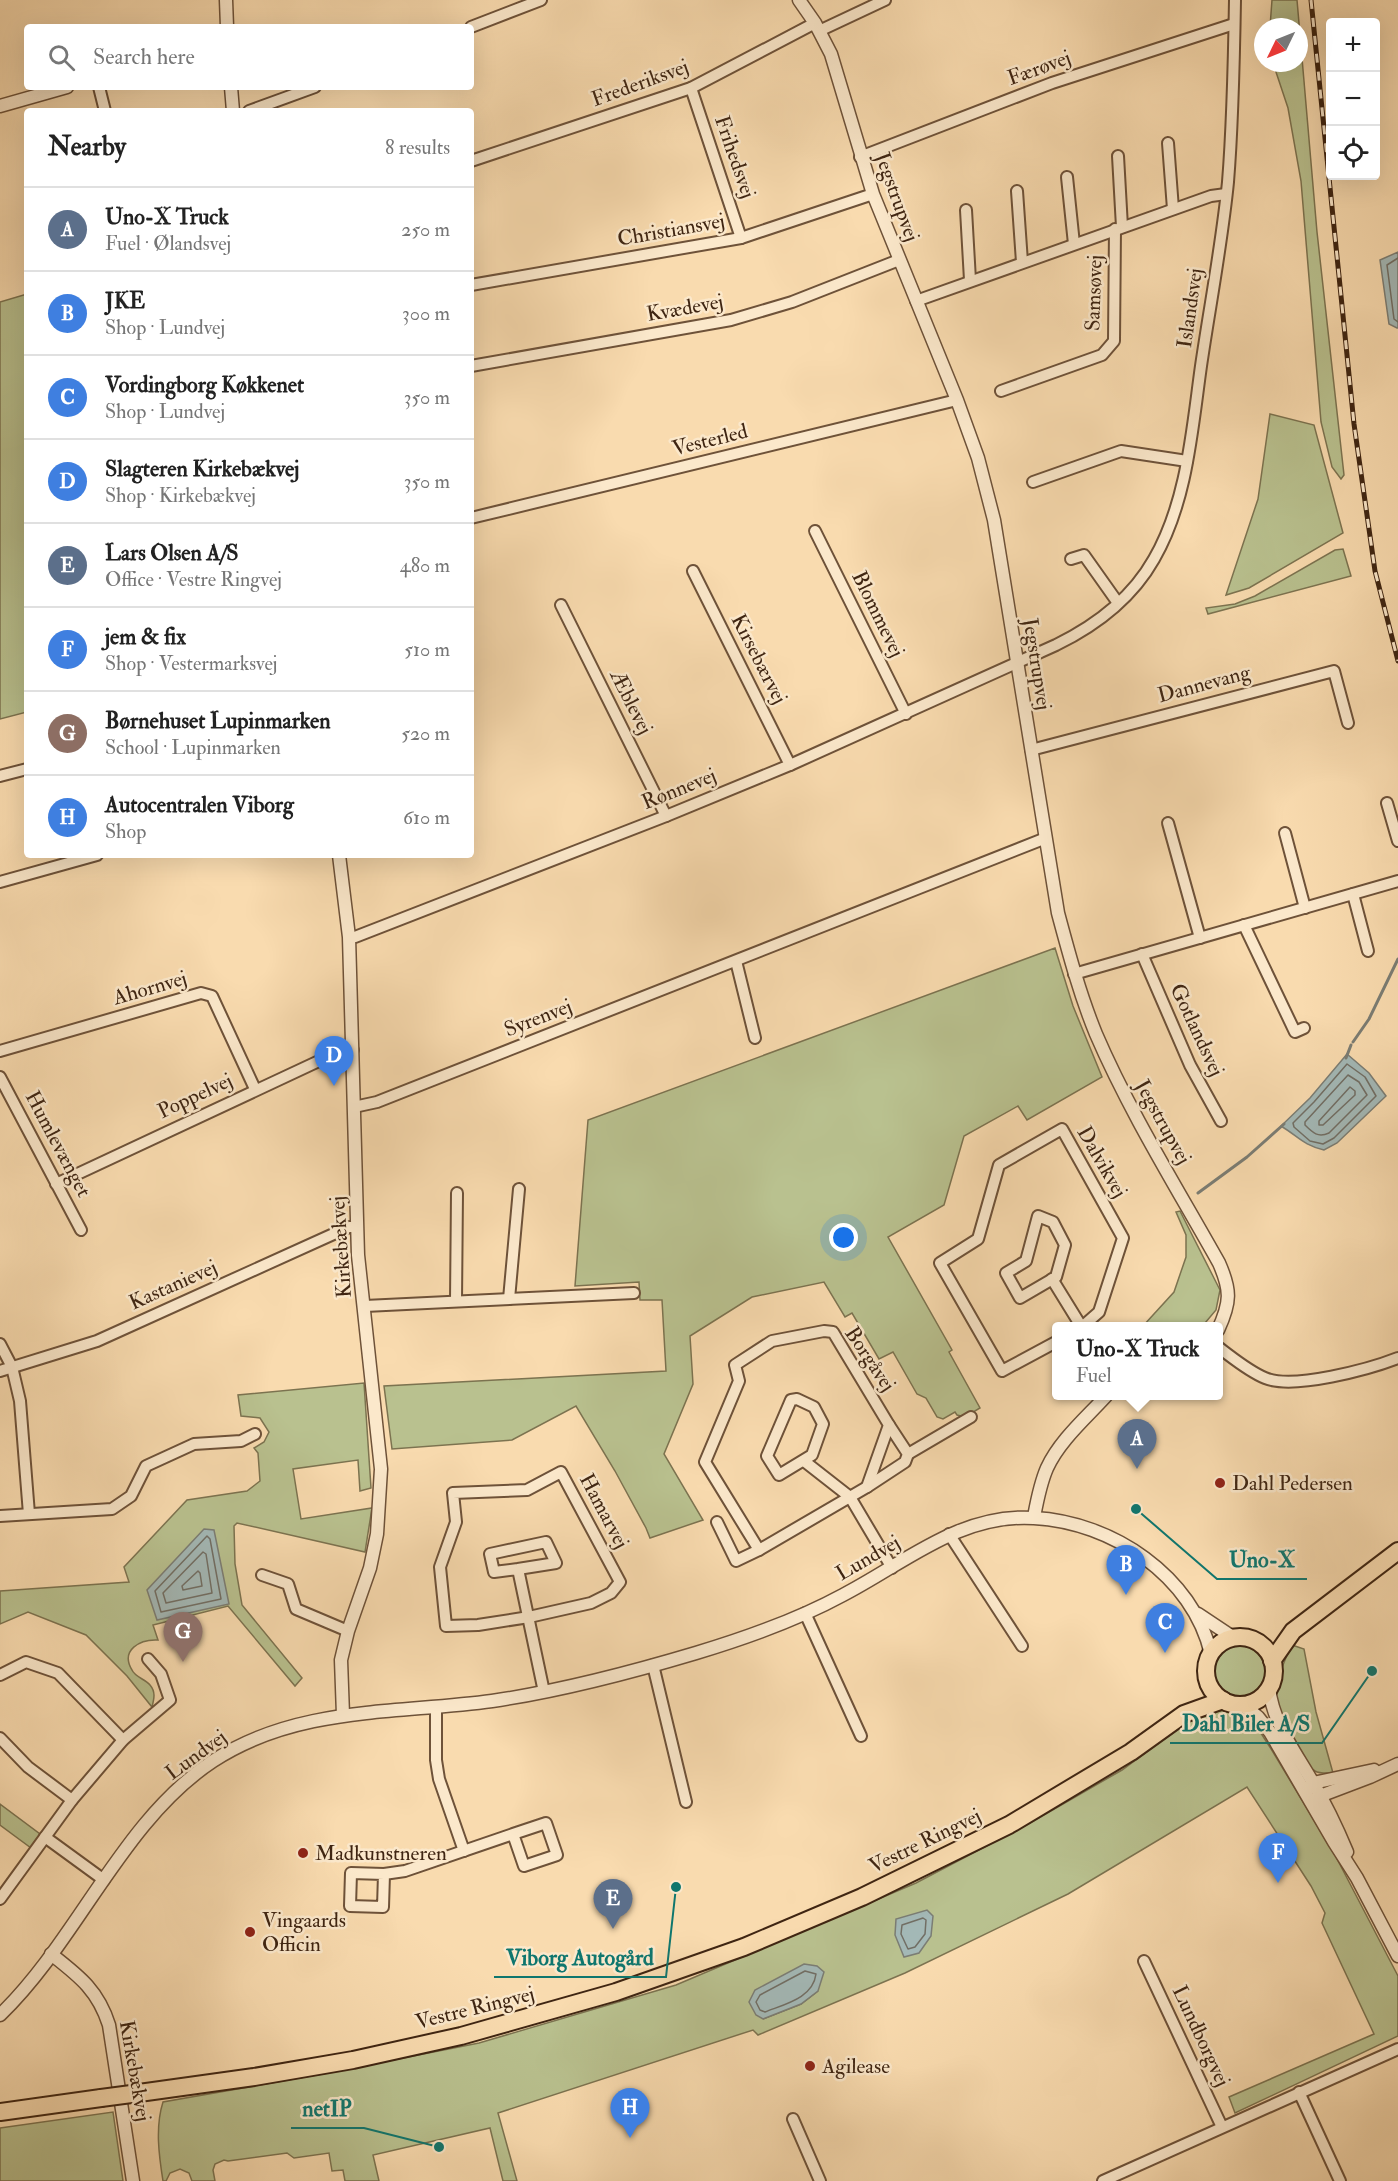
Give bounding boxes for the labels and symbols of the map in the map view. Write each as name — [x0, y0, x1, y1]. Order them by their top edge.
north arrow — [1254, 18, 1308, 72]
street label: Færøvej — [1004, 44, 1074, 92]
street label: Frederiksvej — [588, 53, 692, 113]
street label: Frihedsvej — [708, 112, 762, 202]
street label: Jegstrupvej — [868, 148, 926, 245]
street label: Christiansvej — [615, 207, 727, 253]
street label: Samsøvej — [1079, 254, 1109, 332]
street label: Islandsvej — [1171, 266, 1209, 350]
street label: Kvædevej — [645, 288, 725, 328]
street label: Vesterled — [669, 417, 751, 462]
street label: Blommevej — [846, 566, 910, 662]
street label: Kirsebærvej — [725, 609, 793, 709]
street label: Jegstrupvej — [1016, 615, 1058, 712]
street label: Dannevang — [1155, 659, 1254, 709]
street label: Æblevej — [603, 664, 659, 739]
street label: Rønnevej — [638, 762, 720, 816]
street label: Ahornvej — [109, 965, 190, 1012]
street label: Gotlandsvej — [1164, 979, 1230, 1081]
street label: Syrenvej — [500, 993, 576, 1043]
pin: D — [314, 1036, 354, 1086]
street label: Poppelvej — [153, 1067, 237, 1125]
street label: Jegstrupvej — [1128, 1074, 1197, 1169]
street label: Humlevænget — [19, 1086, 97, 1202]
street label: Dalvikvej — [1071, 1121, 1133, 1203]
street label: Kirkebækvej — [324, 1195, 358, 1299]
your location — [829, 1223, 858, 1252]
street label: Kastanievej — [125, 1254, 221, 1316]
street label: Borgåvej — [838, 1321, 902, 1397]
pin: A — [1118, 1420, 1156, 1469]
street label: Hamarvej — [573, 1469, 635, 1553]
place label: Dahl Pedersen — [1232, 1470, 1353, 1497]
marker: Dahl Pedersen — [1213, 1476, 1227, 1490]
street label: Lundvej — [831, 1529, 905, 1587]
callout: Uno-X — [1217, 1539, 1307, 1579]
pin: B — [1106, 1546, 1146, 1595]
text: Uno-X — [1229, 1546, 1295, 1574]
pin: C — [1146, 1604, 1184, 1653]
pin: G — [164, 1612, 202, 1662]
callout: Dahl Biler A/S — [1170, 1703, 1322, 1743]
text: Dahl Biler A/S — [1182, 1710, 1310, 1738]
street label: Lundvej — [160, 1724, 232, 1786]
street label: Vestre Ringvej — [864, 1802, 986, 1880]
pin: F — [1258, 1834, 1298, 1883]
place label: Madkunstneren — [315, 1840, 447, 1867]
marker: Madkunstneren — [296, 1846, 310, 1860]
pin: E — [594, 1880, 632, 1929]
place label: Vingaards Officin — [262, 1907, 346, 1958]
marker: Vingaards Officin — [243, 1925, 257, 1939]
callout: Viborg Autogård — [494, 1937, 666, 1977]
text: Viborg Autogård — [505, 1944, 654, 1973]
street label: Vestre Ringvej — [413, 1980, 537, 2036]
street label: Lundborgvej — [1166, 1981, 1236, 2091]
street label: Kirkebækvej — [113, 2018, 157, 2124]
place label: Agilease — [821, 2053, 890, 2080]
marker: Agilease — [803, 2059, 817, 2073]
callout: netIP — [291, 2088, 364, 2128]
pin: H — [610, 2088, 650, 2138]
text: netIP — [302, 2095, 352, 2123]

